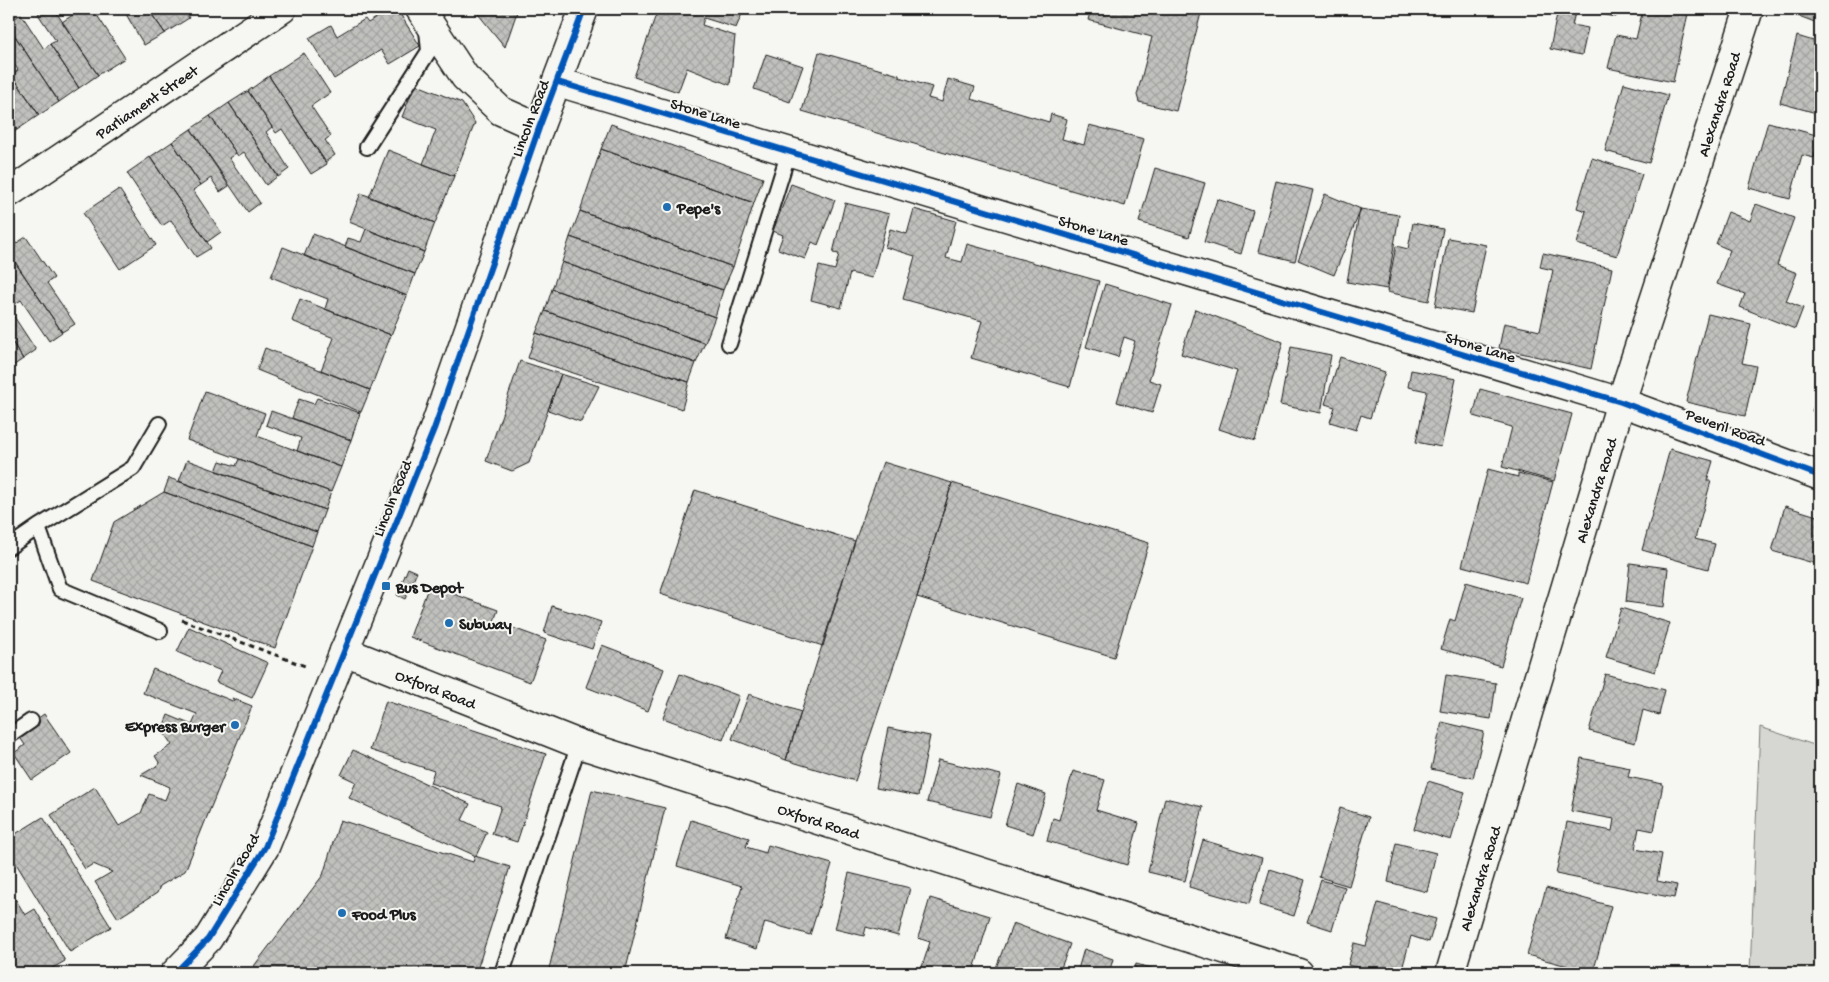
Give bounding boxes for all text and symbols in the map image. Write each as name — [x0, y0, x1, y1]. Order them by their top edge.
street label: Alexandra Road — [1695, 49, 1748, 160]
street label: Parliament Street — [92, 62, 204, 146]
street label: Lincoln Road — [509, 77, 556, 160]
street label: Stone Lane — [668, 96, 743, 135]
marker: Pepe's — [661, 201, 673, 213]
place label: Pepe's — [676, 201, 721, 220]
street label: Stone Lane — [1056, 213, 1131, 252]
street label: Stone Lane — [1443, 330, 1518, 369]
street label: Peveril Road — [1681, 406, 1769, 453]
street label: Alexandra Road — [1573, 435, 1624, 546]
street label: Lincoln Road — [370, 457, 419, 540]
marker: Bus Depot — [380, 580, 392, 592]
place label: Bus Depot — [395, 580, 464, 599]
marker: Subway — [443, 617, 455, 629]
place label: Subway — [459, 617, 512, 636]
street label: Oxford Road — [392, 667, 479, 716]
place label: Express Burger — [125, 719, 227, 738]
marker: Express Burger — [229, 719, 241, 731]
street label: Oxford Road — [775, 801, 863, 846]
street label: Alexandra Road — [1457, 823, 1508, 934]
street label: Lincoln Road — [209, 830, 266, 910]
marker: Food Plus — [336, 907, 348, 919]
place label: Food Plus — [351, 907, 417, 926]

